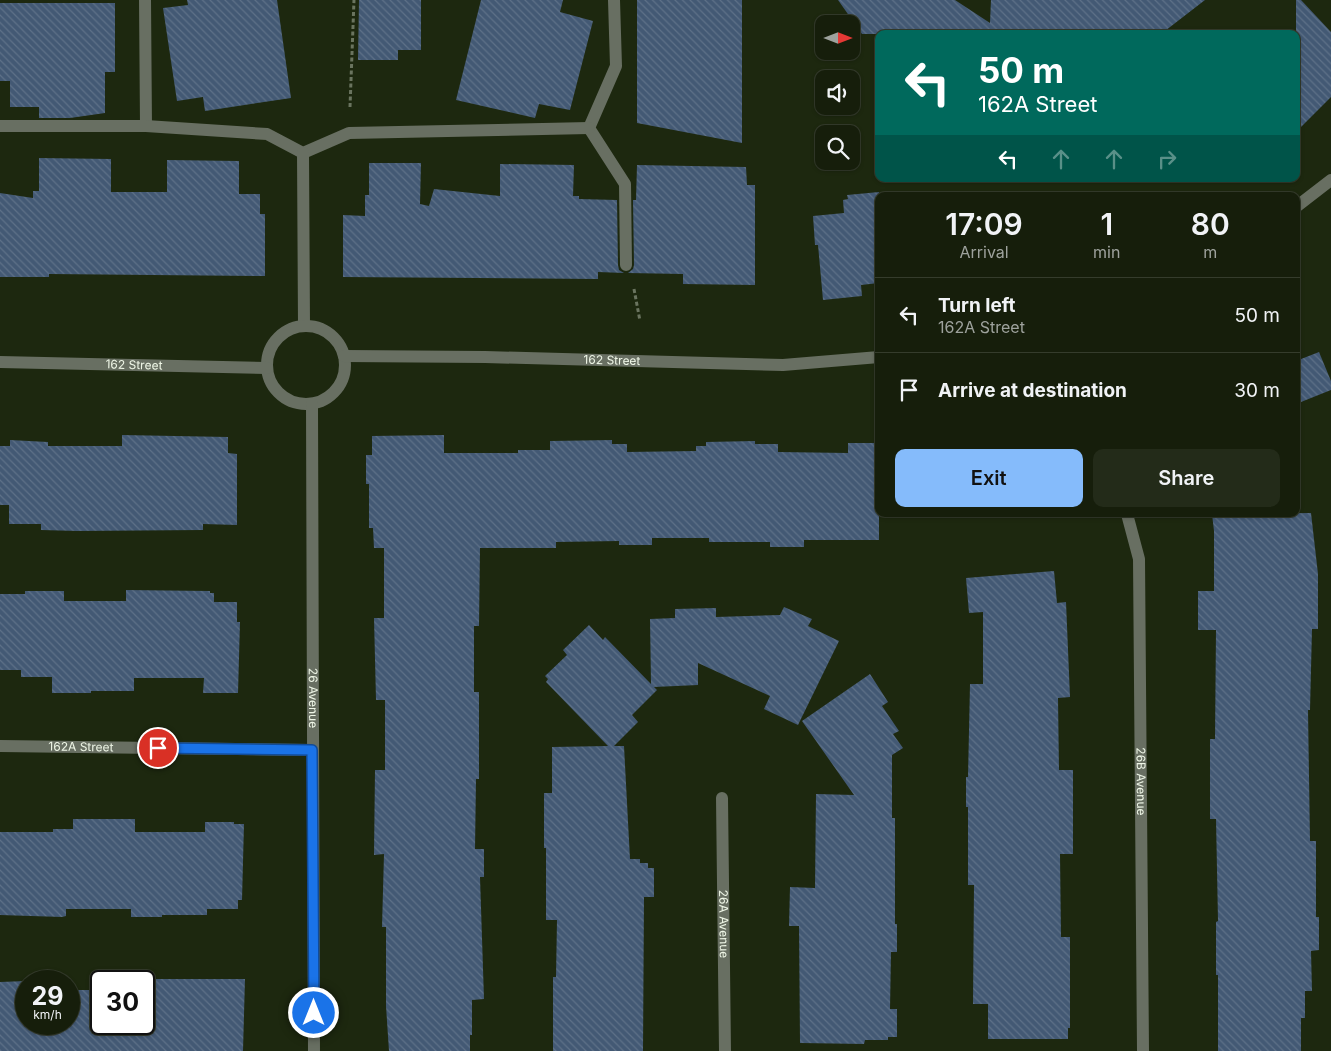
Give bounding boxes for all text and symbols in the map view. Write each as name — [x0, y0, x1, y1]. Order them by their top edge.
north arrow — [815, 15, 860, 60]
map controls — [815, 15, 860, 170]
text: 50 m — [978, 49, 1064, 91]
icon: left — [895, 50, 960, 115]
button: sound — [815, 70, 860, 115]
text: 162A Street — [978, 91, 1097, 117]
button: search — [815, 125, 860, 170]
icon: left — [994, 145, 1022, 173]
icon: ahead — [1047, 145, 1075, 173]
icon: ahead — [1100, 145, 1128, 173]
icon: right — [1153, 145, 1181, 173]
text: 17:09 — [945, 206, 1023, 242]
text: 1 — [1100, 206, 1113, 242]
text: 80 — [1191, 206, 1230, 242]
text: Arrival — [959, 242, 1009, 262]
text: min — [1093, 242, 1120, 262]
text: m — [1203, 242, 1217, 262]
text: Turn left — [938, 294, 1016, 317]
icon: left — [895, 301, 923, 329]
text: 50 m — [1234, 304, 1280, 327]
text: 162A Street — [938, 317, 1025, 337]
street label: 162 Street — [583, 352, 641, 368]
street label: 162 Street — [105, 356, 163, 373]
icon: arrive — [895, 376, 923, 404]
text: Arrive at destination — [938, 379, 1127, 402]
text: 30 m — [1234, 379, 1280, 402]
button: Exit — [895, 449, 1083, 507]
button: Share — [1093, 449, 1280, 507]
street label: 26 Avenue — [306, 668, 321, 728]
pin — [137, 727, 179, 769]
icon: arrive — [144, 734, 172, 762]
street label: 162A Street — [48, 739, 114, 754]
street label: 26B Avenue — [1134, 747, 1149, 816]
street label: 26A Avenue — [716, 890, 732, 958]
speed limit sign: 30 — [90, 970, 155, 1035]
text: 29 — [32, 981, 63, 1011]
position arrow — [287, 986, 339, 1038]
text: km/h — [33, 1007, 62, 1022]

